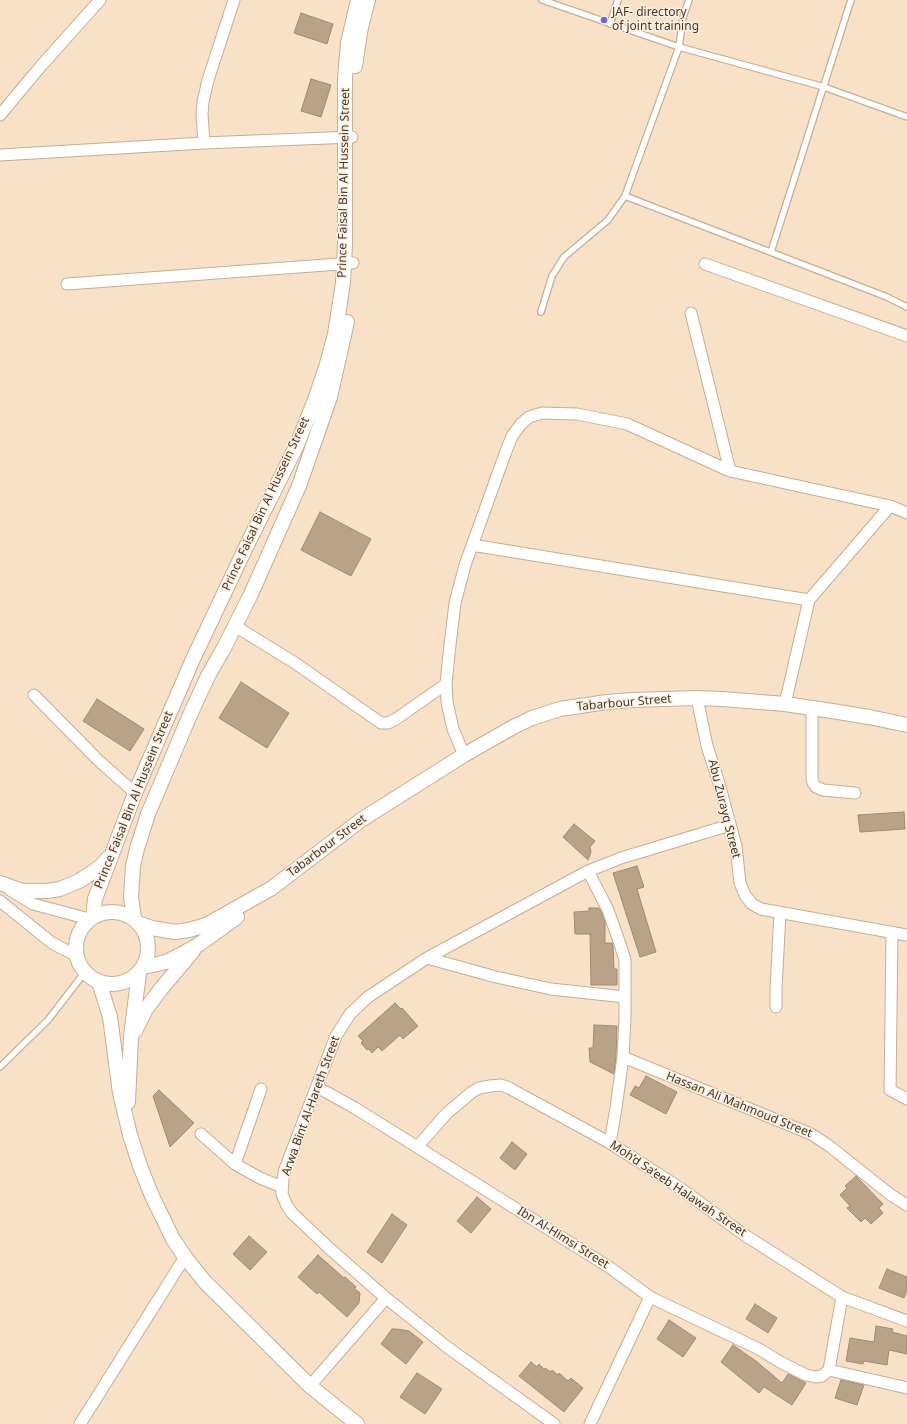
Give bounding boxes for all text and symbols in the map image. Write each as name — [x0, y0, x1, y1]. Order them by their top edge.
place label: JAF- directory of joint training — [612, 6, 699, 34]
marker: JAF- directory of joint training — [599, 15, 609, 25]
street label: Prince Faisal Bin Al Hussein Street — [335, 88, 353, 278]
street label: Prince Faisal Bin Al Hussein Street — [219, 415, 313, 593]
street label: Tabarbour Street — [576, 692, 672, 714]
street label: Prince Faisal Bin Al Hussein Street — [92, 709, 176, 891]
street label: Abu Zurayq Street — [705, 758, 743, 860]
street label: Tabarbour Street — [285, 812, 369, 880]
street label: Arwa Bint Al-Hareth Street — [279, 1034, 343, 1178]
street label: Hassan Ali Mahmoud Street — [664, 1069, 814, 1141]
street label: Moh’d Sa’eeb Halawah Street — [607, 1138, 749, 1240]
street label: Ibn Al-Himsi Street — [515, 1204, 611, 1272]

